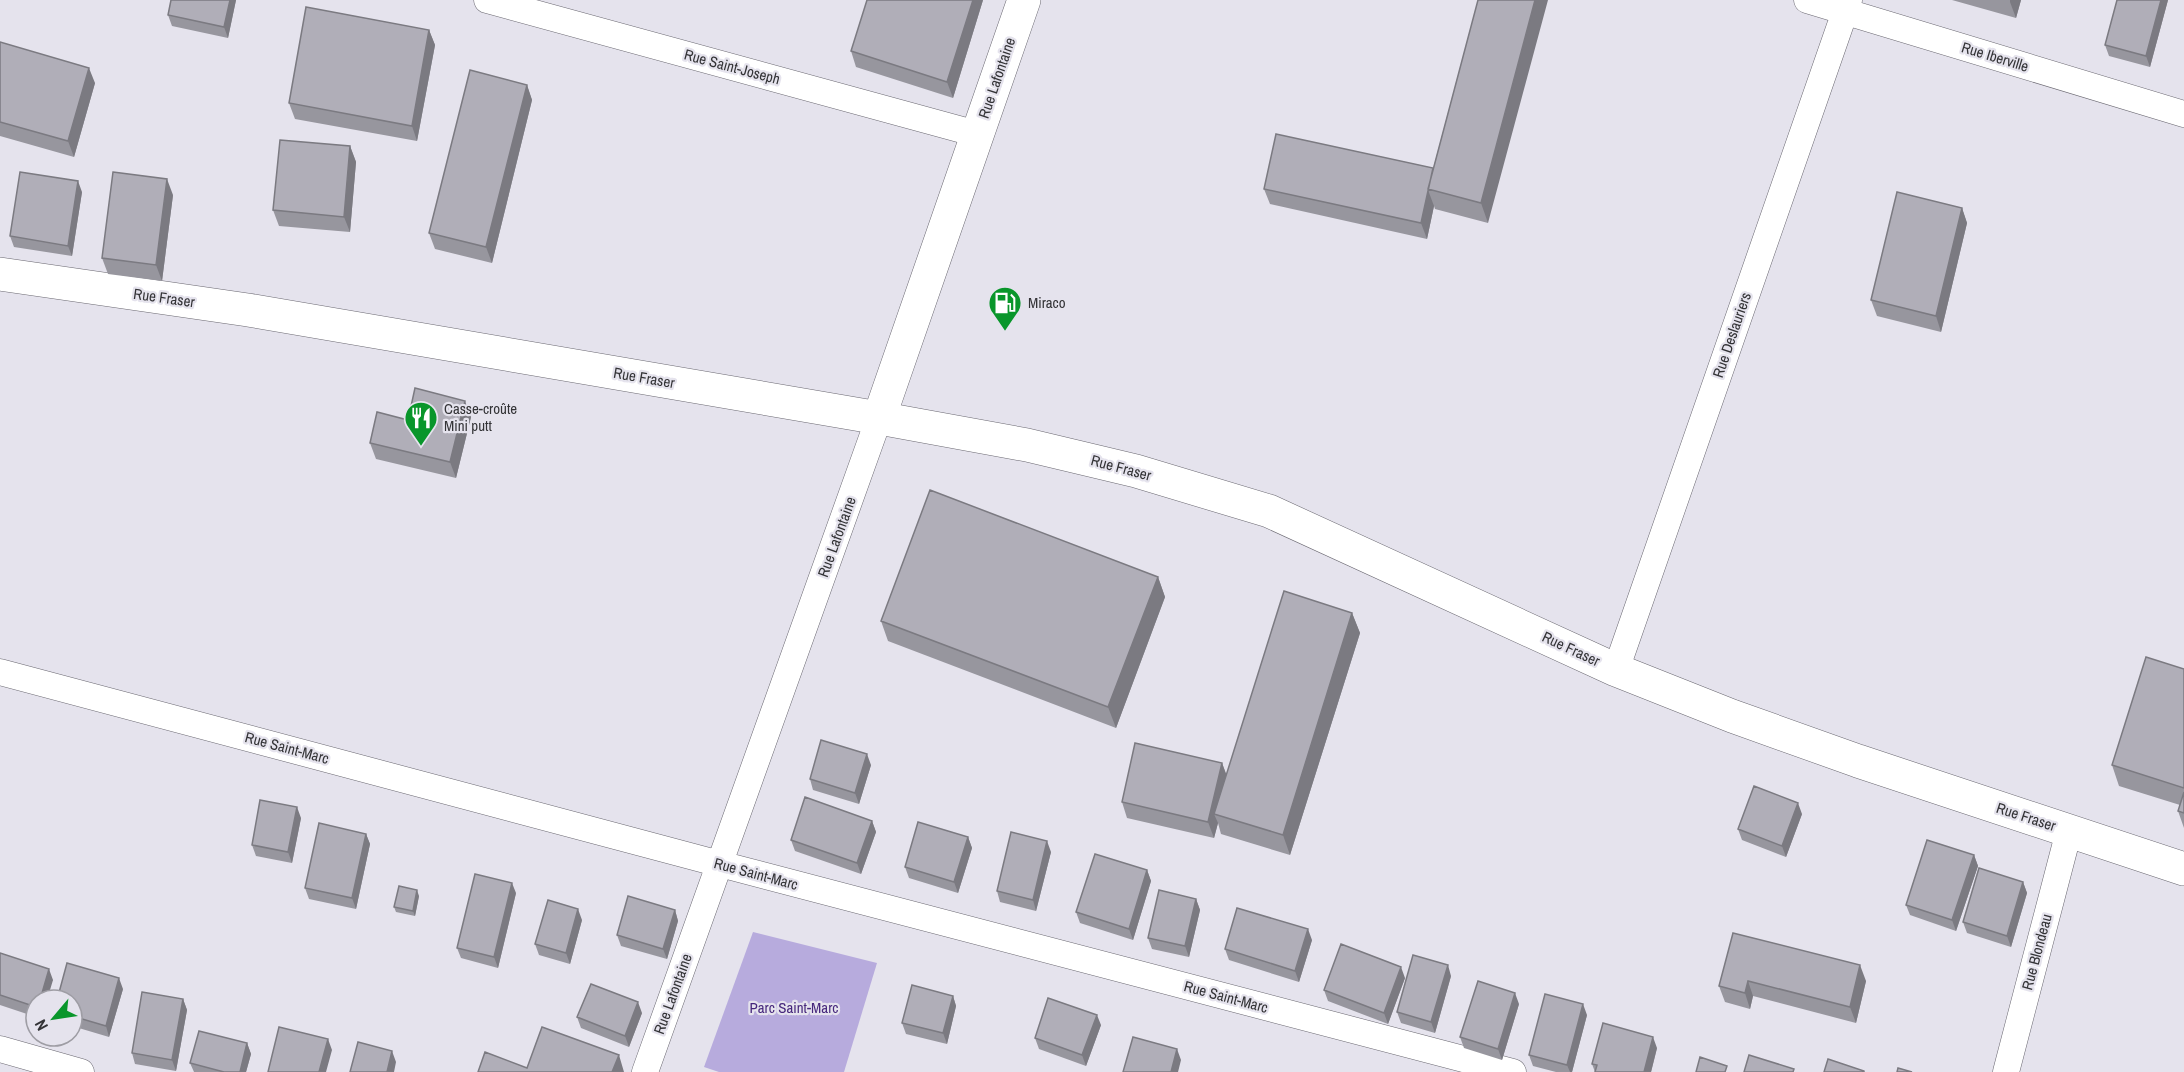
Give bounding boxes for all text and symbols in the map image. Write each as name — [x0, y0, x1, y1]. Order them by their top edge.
street label: Rue Lafontaine — [973, 35, 1020, 121]
street label: Rue Iberville — [1959, 36, 2031, 77]
street label: Rue Saint-Joseph — [682, 44, 782, 89]
street label: Rue Fraser — [132, 283, 196, 312]
fuel station icon: Miraco — [987, 285, 1023, 332]
street label: Rue Deslauriers — [1707, 289, 1756, 380]
place label: Miraco — [1028, 292, 1066, 313]
street label: Rue Fraser — [612, 362, 676, 393]
place label: Casse-croûte Mini putt — [444, 398, 517, 436]
restaurant icon: Casse-croûte Mini putt — [403, 400, 439, 447]
street label: Rue Fraser — [1089, 449, 1154, 486]
street label: Rue Lafontaine — [812, 494, 861, 580]
street label: Rue Fraser — [1539, 626, 1604, 671]
street label: Rue Saint-Marc — [243, 726, 331, 769]
street label: Rue Fraser — [1994, 797, 2059, 836]
street label: Rue Saint-Marc — [712, 852, 800, 895]
street label: Rue Blondeau — [2016, 911, 2057, 992]
street label: Rue Lafontaine — [648, 951, 697, 1037]
street label: Rue Saint-Marc — [1182, 975, 1270, 1018]
north arrow — [24, 988, 84, 1048]
park label: Parc Saint-Marc — [750, 997, 838, 1018]
text: N — [29, 1016, 53, 1035]

